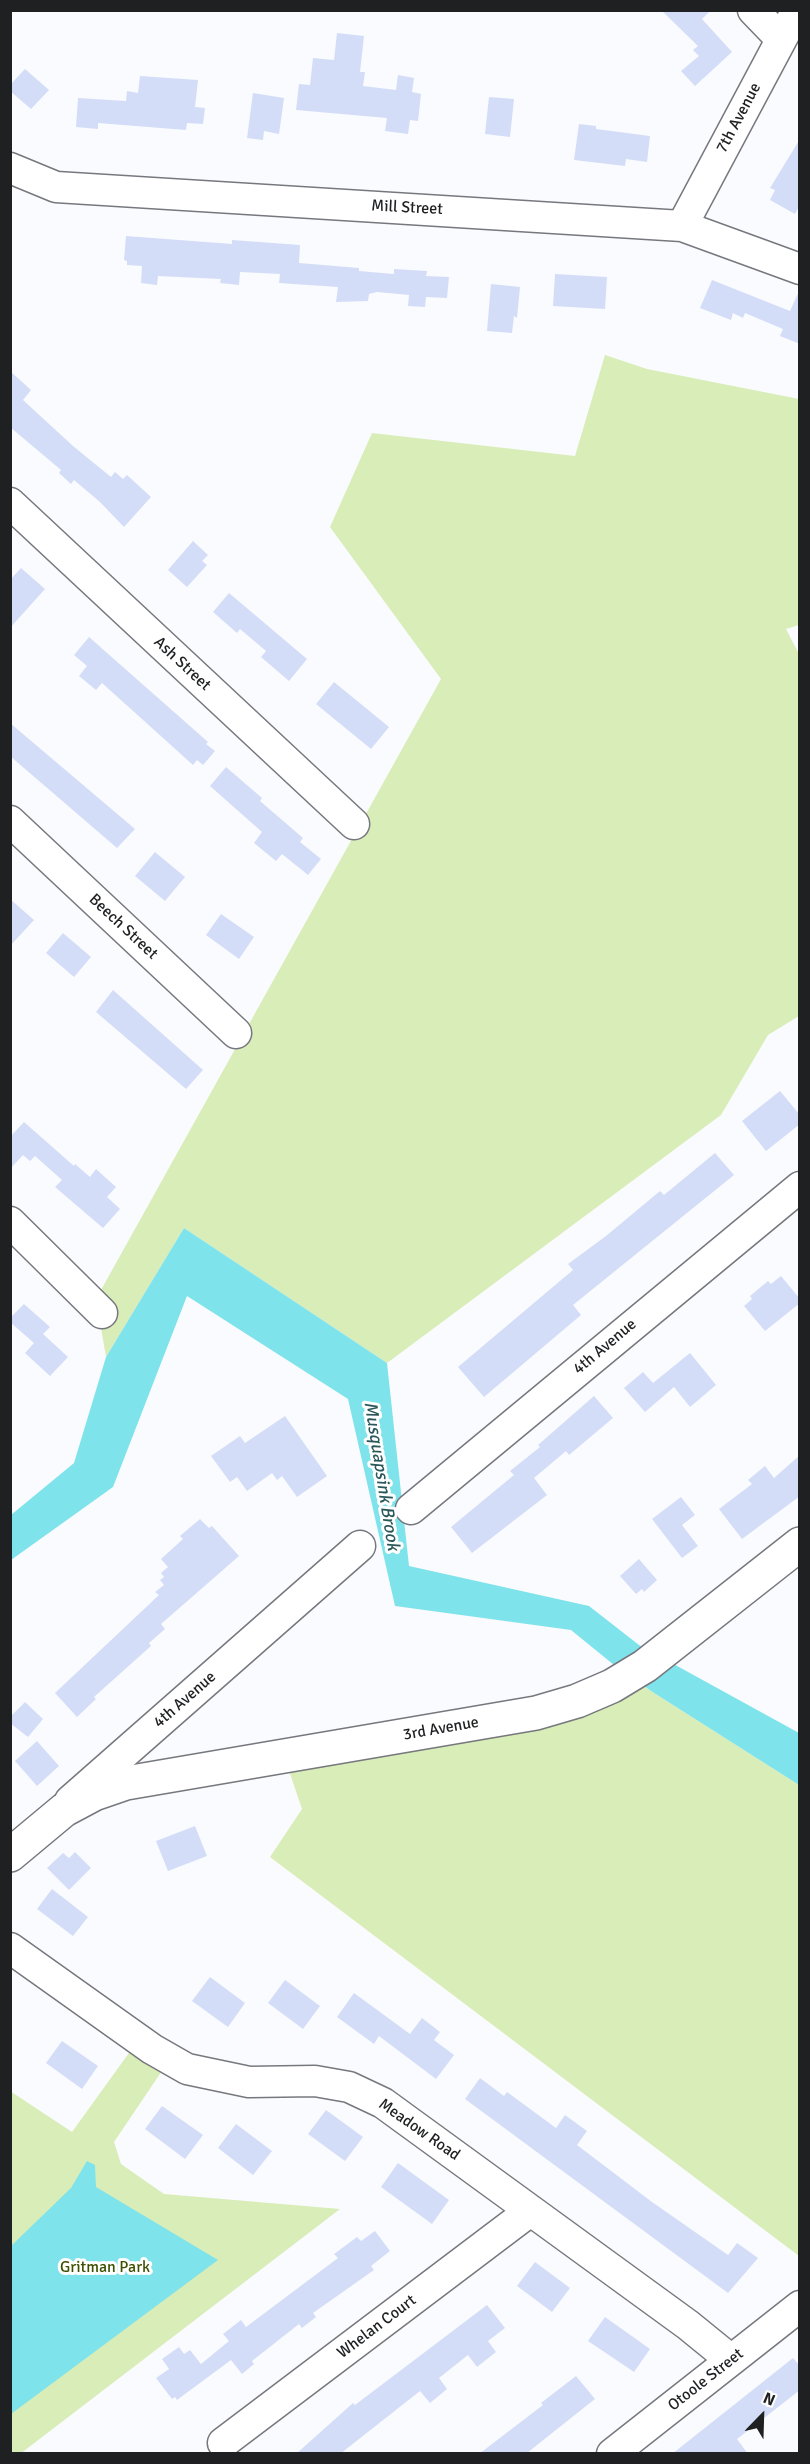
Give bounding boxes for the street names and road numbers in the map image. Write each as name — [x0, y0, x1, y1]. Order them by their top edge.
street label: 7th Avenue — [713, 80, 765, 156]
street label: Mill Street — [371, 197, 443, 219]
street label: Ash Street — [150, 633, 214, 695]
street label: Beech Street — [85, 890, 161, 964]
street label: 4th Avenue — [570, 1315, 640, 1379]
street label: 4th Avenue — [150, 1668, 220, 1732]
street label: 3rd Avenue — [402, 1713, 480, 1745]
street label: Meadow Road — [375, 2095, 463, 2165]
street label: Whelan Court — [334, 2291, 420, 2363]
street label: Otoole Street — [664, 2345, 748, 2415]

